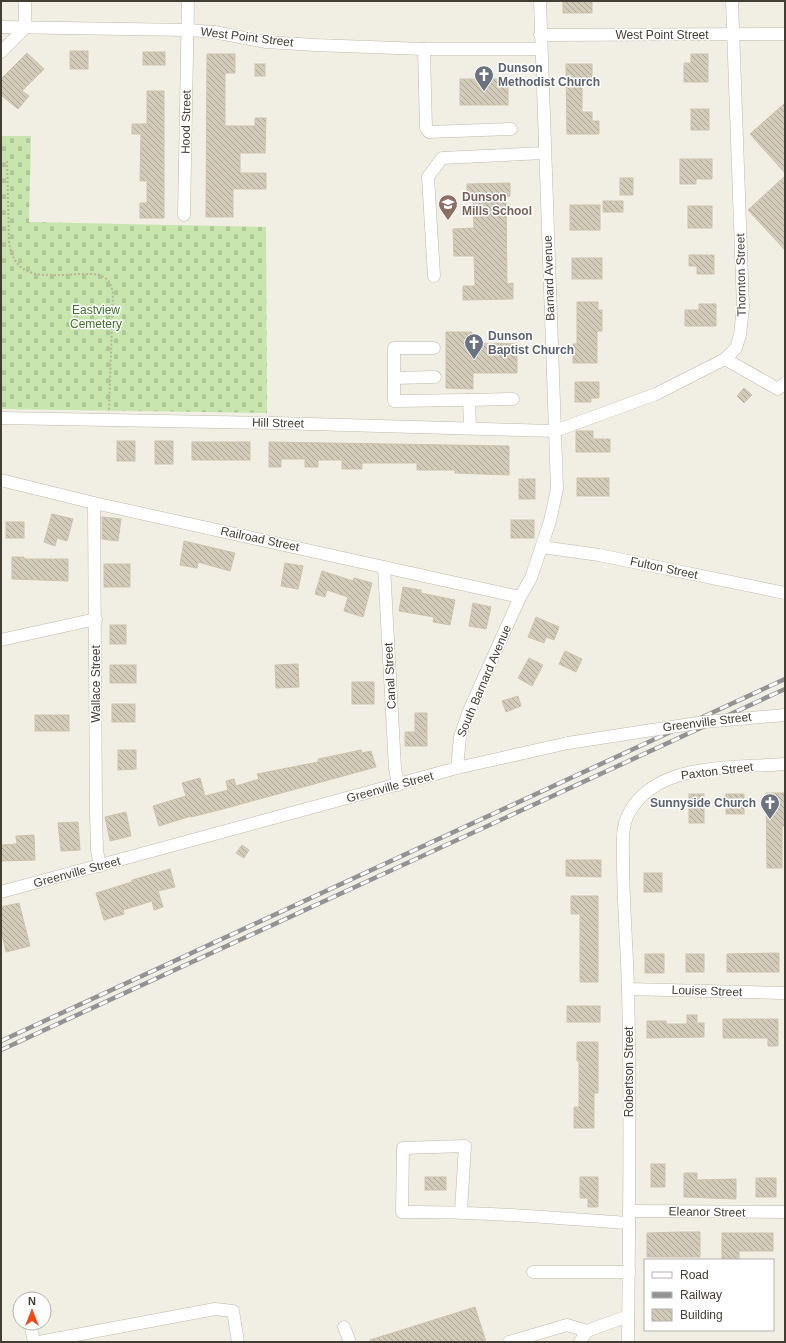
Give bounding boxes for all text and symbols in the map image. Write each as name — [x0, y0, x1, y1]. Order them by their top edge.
street label: West Point Street — [200, 24, 295, 50]
street label: West Point Street — [615, 28, 709, 42]
place label: Dunson Methodist Church — [498, 61, 600, 89]
church icon: Dunson Methodist Church — [473, 64, 495, 92]
street label: Hood Street — [178, 89, 194, 154]
place label: Dunson Mills School — [462, 190, 532, 218]
school or university icon: Dunson Mills School — [437, 193, 459, 221]
street label: Thornton Street — [733, 233, 749, 317]
street label: Barnard Avenue — [540, 235, 557, 321]
park label: Eastview Cemetery — [70, 303, 122, 331]
place label: Dunson Baptist Church — [488, 329, 574, 357]
church icon: Dunson Baptist Church — [463, 332, 485, 360]
street label: Hill Street — [252, 416, 305, 430]
street label: Railroad Street — [219, 524, 301, 554]
street label: Fulton Street — [629, 554, 700, 582]
street label: South Barnard Avenue — [454, 622, 514, 739]
street label: Canal Street — [381, 642, 399, 710]
street label: Wallace Street — [89, 645, 103, 723]
street label: Greenville Street — [662, 710, 753, 734]
street label: Paxton Street — [680, 760, 755, 782]
street label: Greenville Street — [345, 769, 436, 805]
church icon: Sunnyside Church — [759, 792, 781, 820]
place label: Sunnyside Church — [650, 796, 756, 810]
street label: Greenville Street — [32, 854, 123, 890]
street label: Louise Street — [671, 983, 743, 999]
street label: Robertson Street — [622, 1026, 636, 1117]
street label: Eleanor Street — [669, 1204, 746, 1220]
legend — [644, 1259, 774, 1331]
text: Road — [680, 1268, 709, 1282]
text: Railway — [680, 1288, 722, 1302]
north arrow — [12, 1291, 52, 1331]
text: N — [28, 1295, 36, 1307]
text: Building — [680, 1308, 723, 1322]

